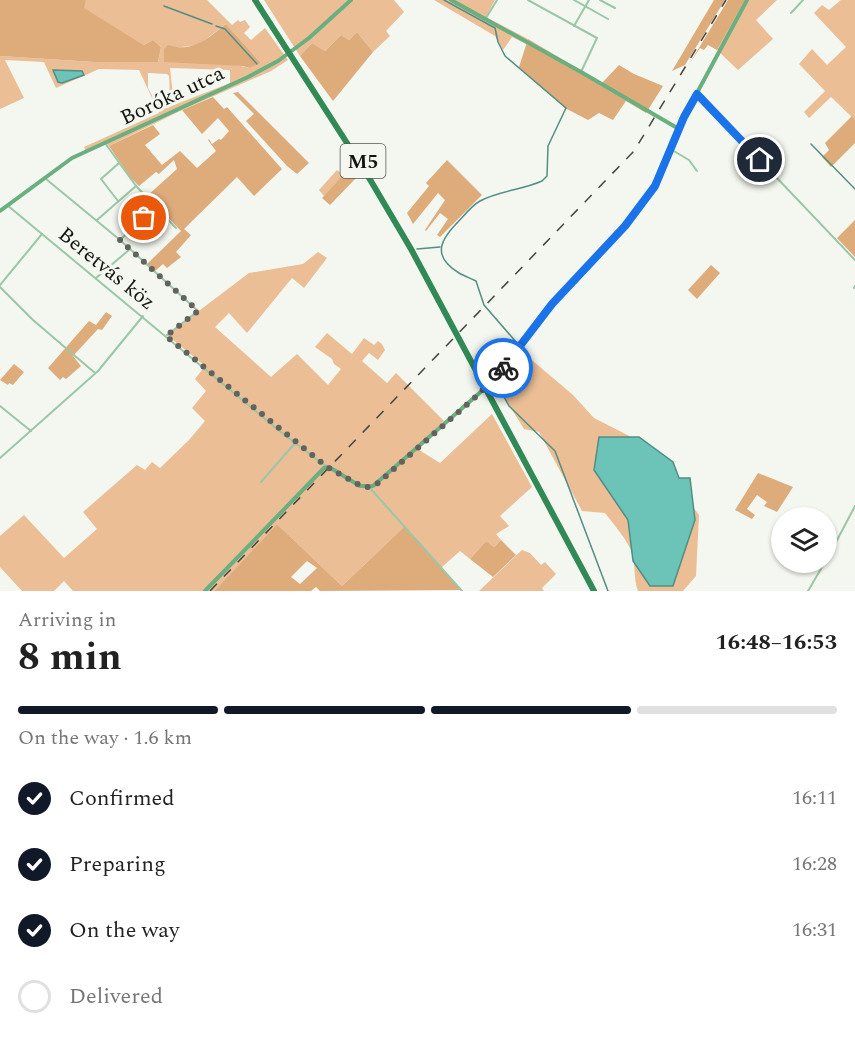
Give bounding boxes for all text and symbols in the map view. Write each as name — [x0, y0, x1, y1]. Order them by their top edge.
street label: Boróka utca — [115, 58, 230, 134]
pin — [734, 134, 785, 185]
icon: home — [743, 143, 776, 176]
road number: M5 — [340, 144, 386, 178]
pin — [118, 192, 169, 243]
icon: bag — [127, 201, 160, 234]
street label: Beretvás köz — [51, 219, 162, 318]
courier — [473, 338, 533, 398]
icon: bike — [487, 352, 520, 385]
map controls — [771, 507, 837, 573]
button: layers — [771, 507, 837, 573]
text: Arriving in — [18, 605, 116, 635]
text: 16:48–16:53 — [715, 626, 837, 659]
text: 8 min — [18, 628, 122, 687]
text: On the way · 1.6 km — [18, 723, 192, 753]
icon: check — [18, 782, 51, 815]
text: Confirmed — [69, 782, 175, 815]
text: 16:11 — [792, 783, 837, 813]
icon: check — [18, 848, 51, 881]
text: Preparing — [69, 848, 166, 881]
text: 16:28 — [792, 849, 837, 879]
icon: check — [18, 914, 51, 947]
text: On the way — [69, 914, 180, 947]
text: 16:31 — [792, 915, 837, 945]
text: Delivered — [69, 980, 163, 1013]

